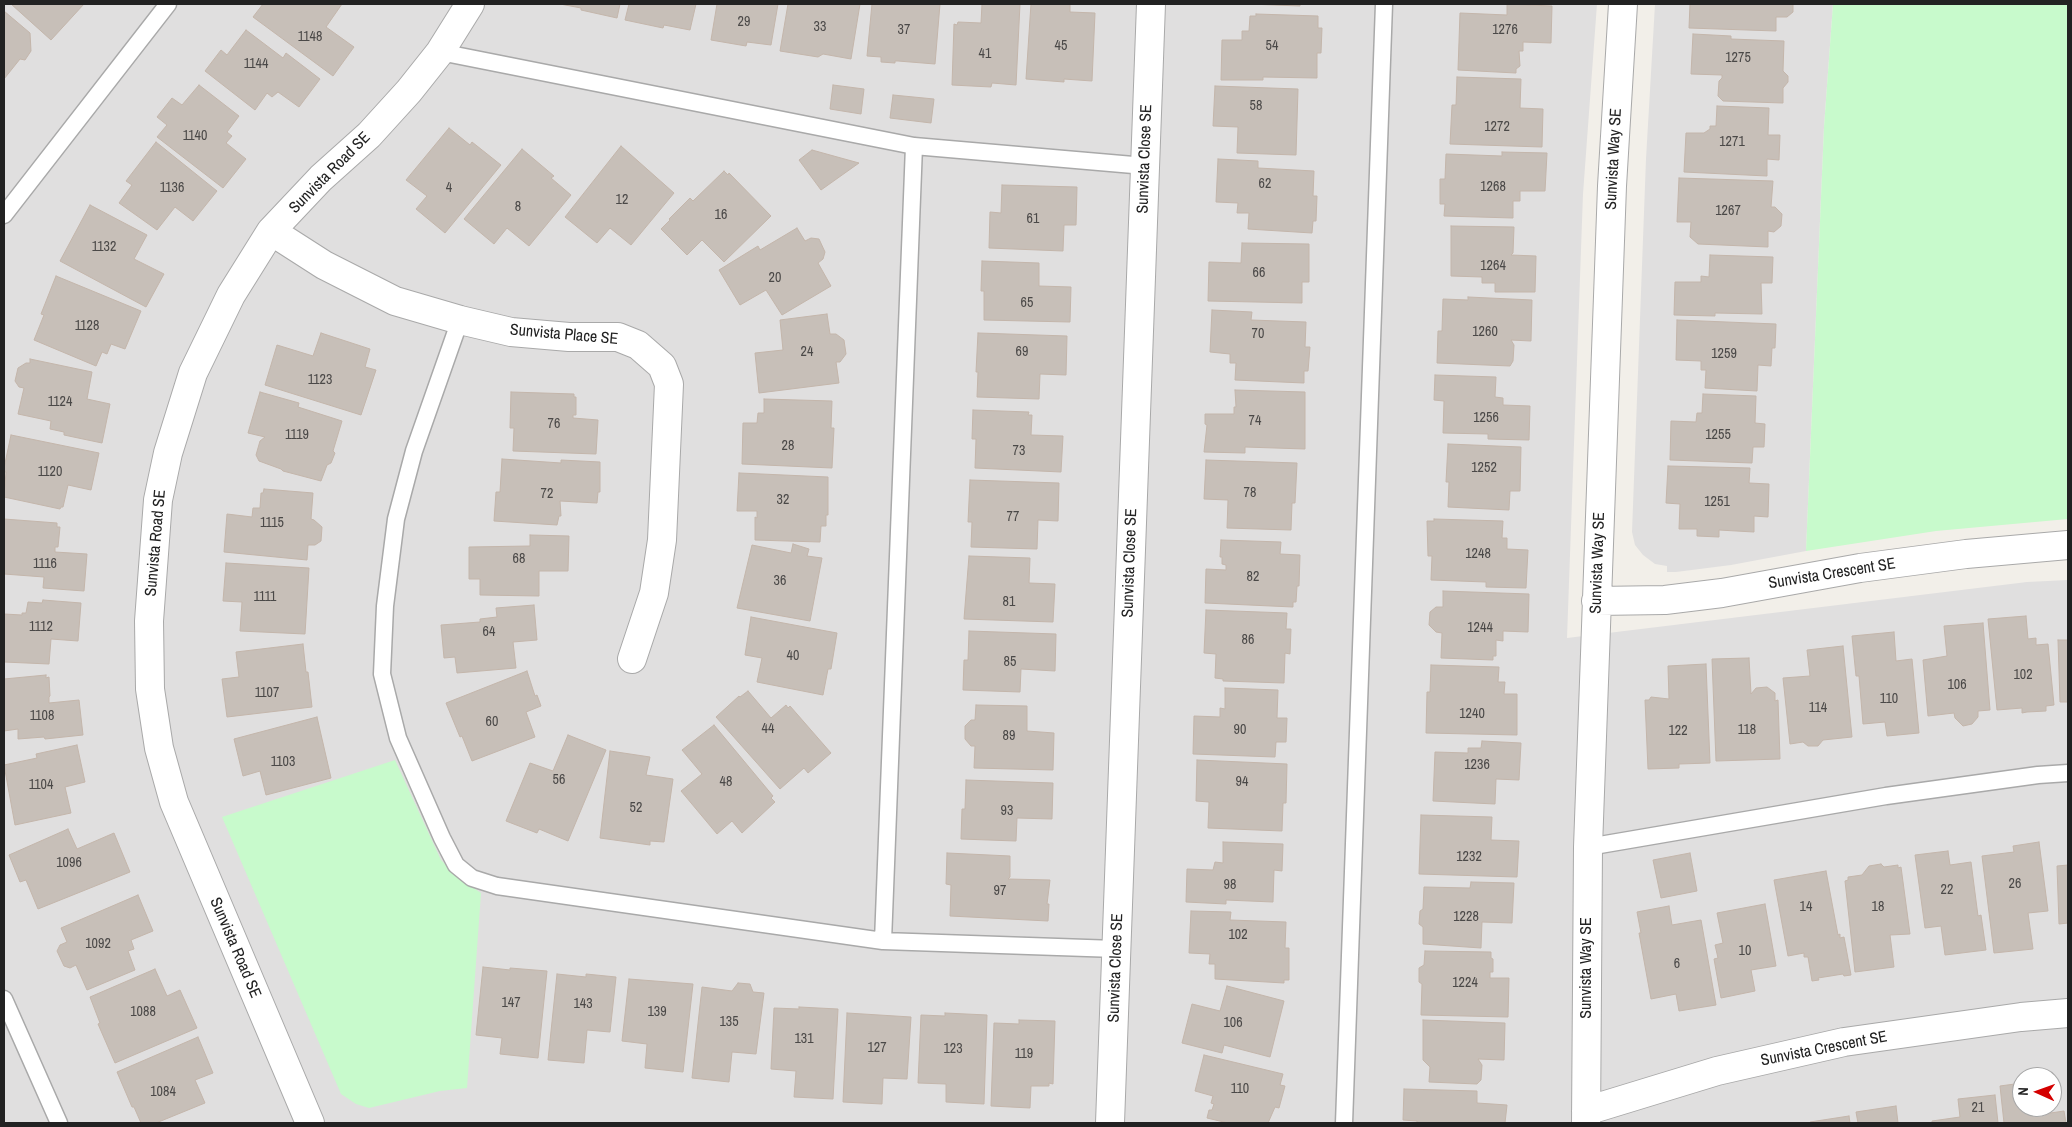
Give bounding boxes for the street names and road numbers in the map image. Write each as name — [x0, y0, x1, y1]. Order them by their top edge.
street label: Sunvista Close SE — [1133, 104, 1157, 214]
street label: Sunvista Way SE — [1602, 108, 1626, 210]
street label: Sunvista Road SE — [285, 128, 375, 218]
street label: Sunvista Place SE — [509, 321, 619, 349]
street label: Sunvista Road SE — [142, 489, 170, 597]
street label: Sunvista Close SE — [1118, 508, 1142, 618]
street label: Sunvista Way SE — [1587, 512, 1609, 614]
street label: Sunvista Crescent SE — [1767, 554, 1897, 594]
street label: Sunvista Road SE — [205, 895, 265, 1001]
street label: Sunvista Close SE — [1104, 913, 1128, 1023]
street label: Sunvista Way SE — [1577, 917, 1597, 1019]
street label: Sunvista Crescent SE — [1759, 1027, 1889, 1071]

